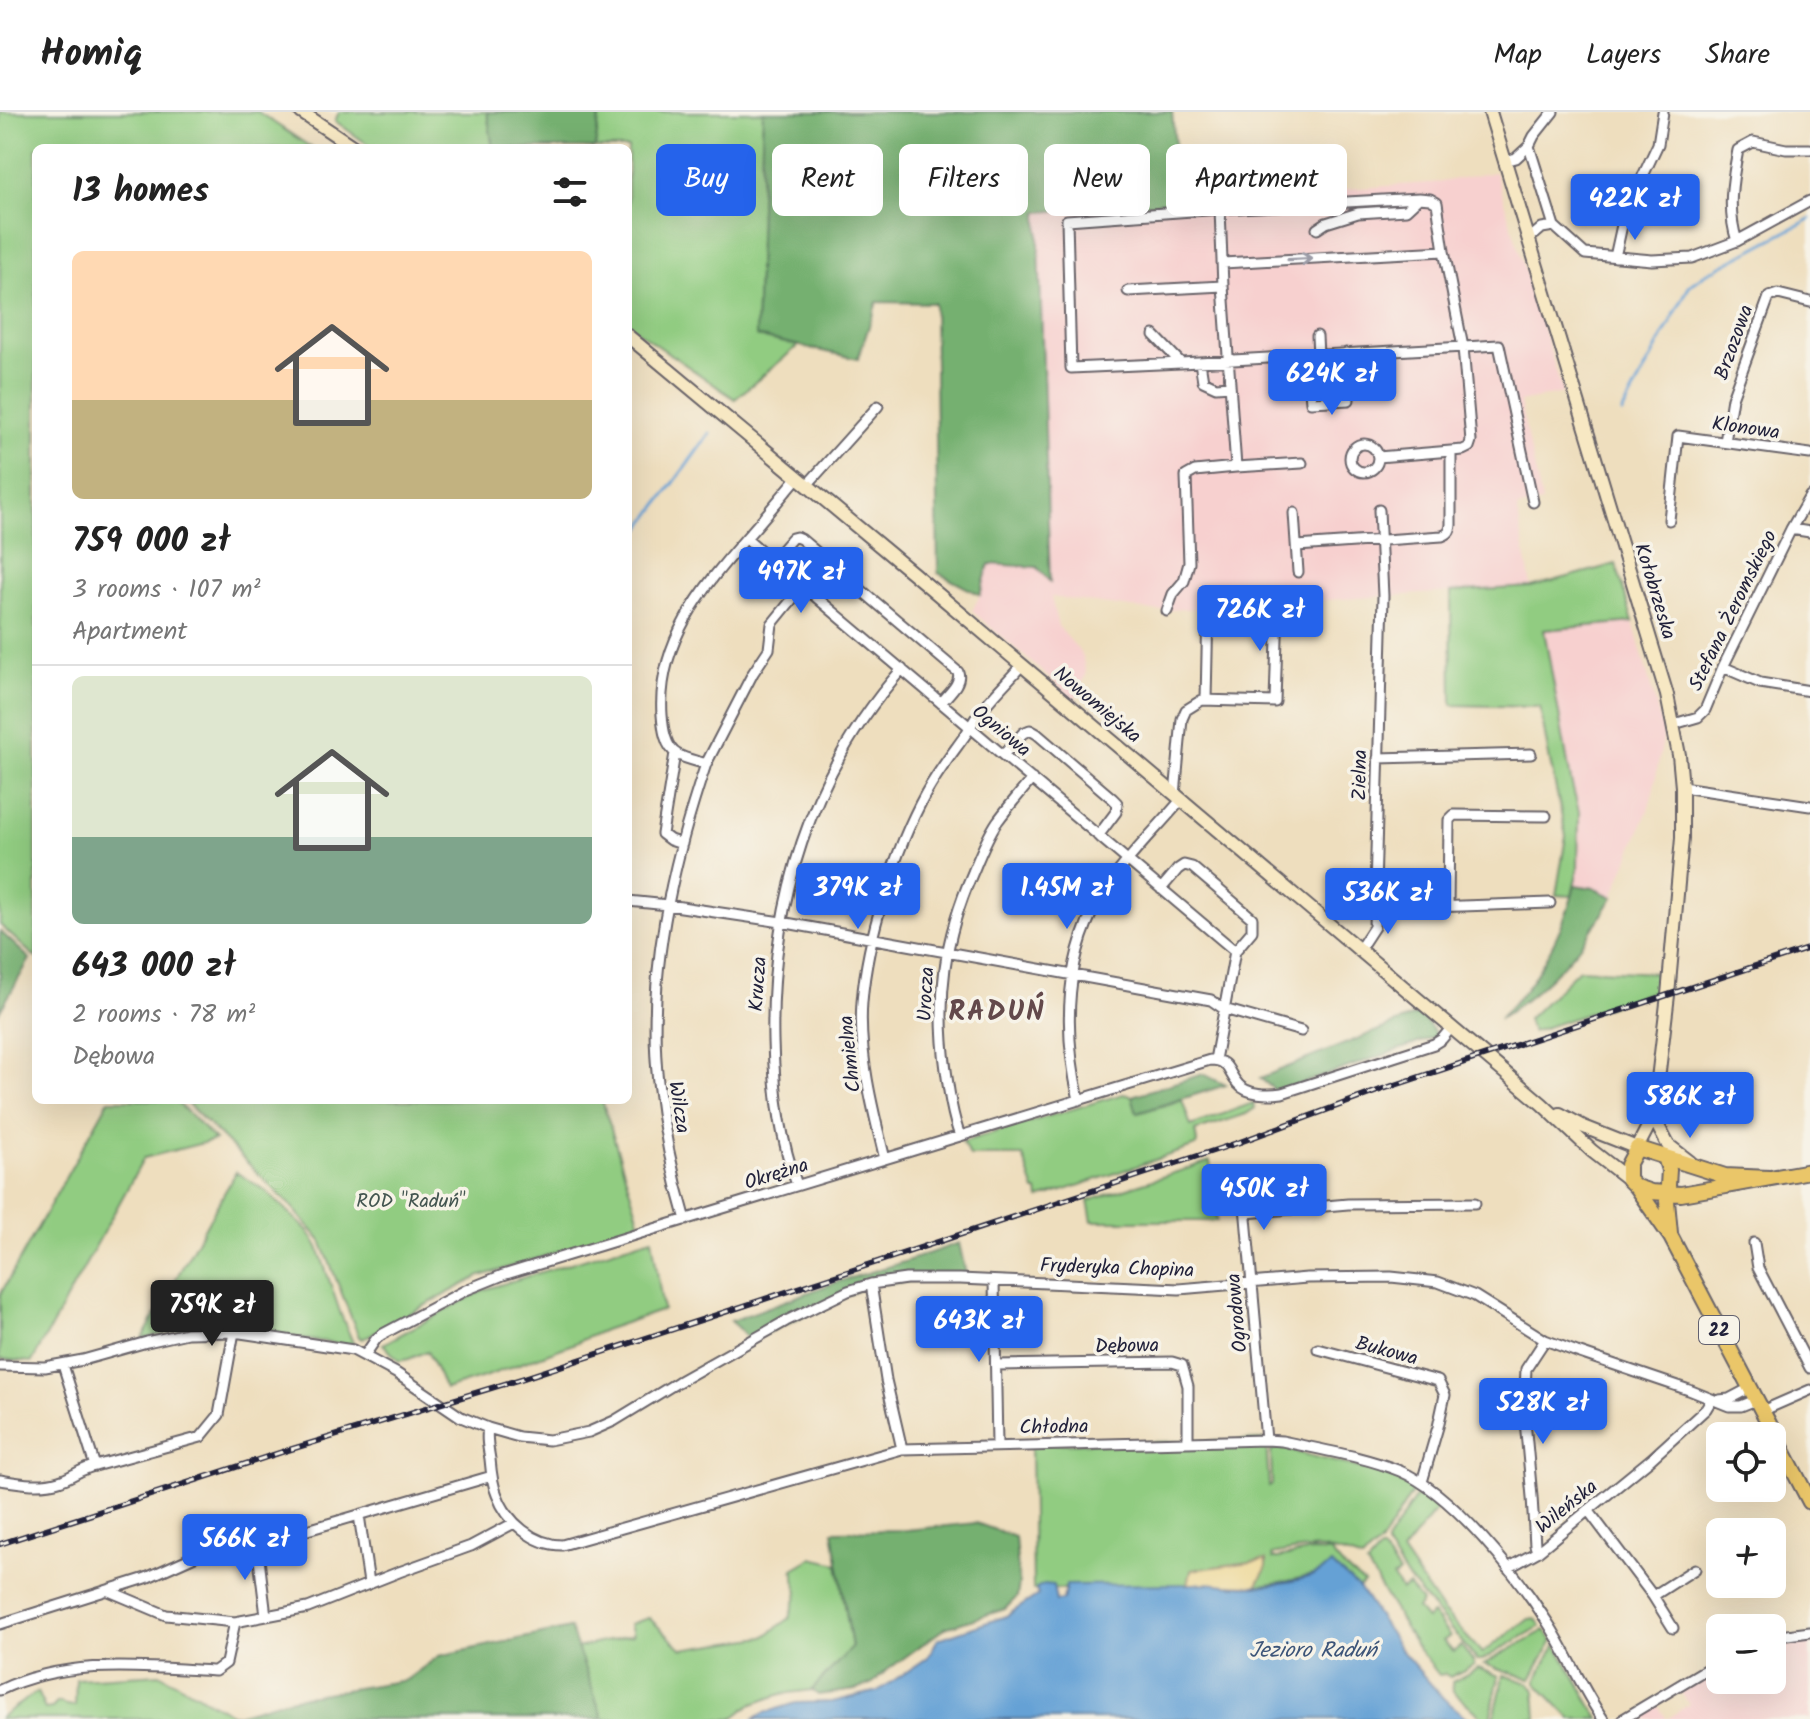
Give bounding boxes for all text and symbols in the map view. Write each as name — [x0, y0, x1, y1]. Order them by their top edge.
text: Homiq — [40, 25, 143, 85]
text: Map — [1493, 33, 1542, 78]
text: Layers — [1586, 33, 1661, 78]
text: Share — [1705, 33, 1770, 78]
chip: Buy — [656, 144, 756, 216]
chip: Rent — [772, 144, 883, 216]
chip: Filters — [899, 144, 1028, 216]
chip: New — [1044, 144, 1150, 216]
chip: Apartment — [1166, 144, 1347, 216]
text: 13 homes — [72, 165, 209, 219]
icon: filters — [548, 170, 592, 214]
pin: 422K zł — [1561, 174, 1709, 242]
text: 422K zł — [1589, 179, 1681, 221]
one-way arrow — [1286, 251, 1313, 266]
street label: Brzozowa — [1707, 301, 1763, 385]
icon: home — [260, 303, 404, 447]
pin: 624K zł — [1258, 349, 1406, 417]
text: 624K zł — [1286, 354, 1378, 396]
street label: Klonowa — [1710, 408, 1782, 450]
text: 759 000 zł — [72, 515, 230, 569]
street label: Stefana Żeromskiego — [1681, 525, 1787, 697]
street label: Kołobrzeska — [1624, 539, 1684, 644]
pin: 497K zł — [727, 547, 875, 615]
text: 497K zł — [757, 552, 845, 594]
text: 3 rooms · 107 m² — [72, 569, 261, 611]
pin: 726K zł — [1186, 585, 1334, 653]
text: 726K zł — [1215, 590, 1305, 632]
text: Apartment — [72, 611, 187, 653]
street label: Nowomiejska — [1045, 659, 1148, 752]
street label: Ogniowa — [964, 697, 1037, 766]
icon: home — [260, 728, 404, 872]
street label: Zielna — [1345, 749, 1377, 801]
pin: 379K zł — [784, 863, 932, 931]
pin: 1.45M zł — [984, 863, 1150, 931]
text: 379K zł — [814, 868, 902, 910]
text: 1.45M zł — [1020, 868, 1114, 910]
pin: 536K zł — [1314, 868, 1462, 936]
text: 536K zł — [1343, 873, 1433, 915]
text: 643 000 zł — [72, 940, 235, 994]
street label: Krucza — [741, 956, 777, 1013]
street label: Urocza — [910, 966, 944, 1022]
district label: RADUŃ — [948, 990, 1046, 1035]
text: 2 rooms · 78 m² — [72, 994, 255, 1036]
street label: Chmielna — [831, 1014, 871, 1094]
text: Dębowa — [72, 1036, 155, 1078]
pin: 586K zł — [1616, 1072, 1764, 1140]
text: 586K zł — [1645, 1077, 1735, 1119]
street label: Wilcza — [658, 1079, 698, 1136]
street label: Okrężna — [740, 1150, 813, 1200]
pin: 450K zł — [1190, 1164, 1338, 1232]
text: 450K zł — [1220, 1169, 1308, 1211]
park label: ROD "Raduń" — [356, 1186, 466, 1218]
street label: Fryderyka Chopina — [1039, 1250, 1195, 1288]
street label: Ogrodowa — [1219, 1272, 1257, 1354]
pin: 759K zł — [138, 1280, 286, 1348]
text: 759K zł — [169, 1285, 255, 1327]
pin: 643K zł — [905, 1296, 1053, 1364]
text: 643K zł — [934, 1301, 1024, 1343]
road number: 22 — [1699, 1316, 1739, 1344]
street label: Bukowa — [1352, 1328, 1421, 1376]
street label: Dębowa — [1095, 1330, 1159, 1364]
pin: 528K zł — [1469, 1378, 1617, 1446]
text: 528K zł — [1497, 1383, 1589, 1425]
street label: Chłodna — [1019, 1411, 1089, 1445]
map controls — [1706, 1422, 1786, 1694]
button: locate — [1706, 1422, 1786, 1502]
street label: Wileńska — [1529, 1472, 1605, 1543]
pin: 566K zł — [171, 1514, 319, 1582]
button: + — [1706, 1518, 1786, 1598]
text: 566K zł — [200, 1519, 290, 1561]
button: − — [1706, 1614, 1786, 1694]
water label: Jezioro Raduń — [1249, 1634, 1380, 1669]

